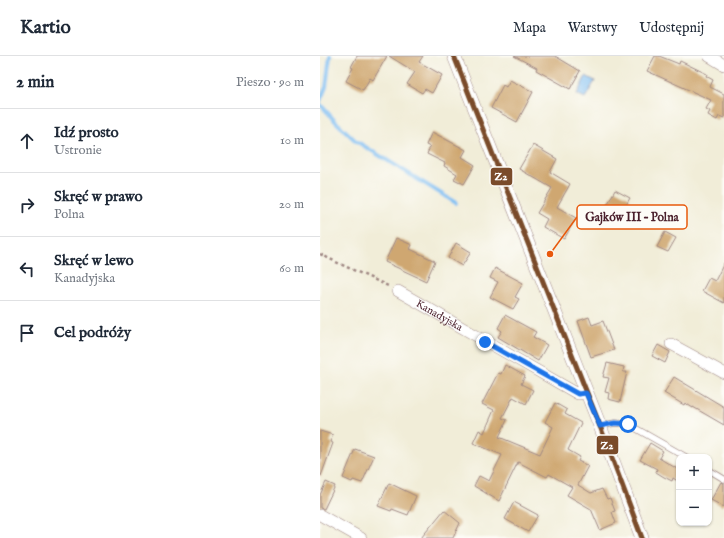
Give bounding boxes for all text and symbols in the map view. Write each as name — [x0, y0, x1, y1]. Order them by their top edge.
text: Kartio — [20, 16, 71, 40]
text: Mapa — [513, 19, 546, 37]
text: Warstwy — [568, 19, 617, 37]
text: Udostępnij — [639, 19, 704, 37]
text: 2 min — [16, 72, 54, 93]
text: Pieszo · 90 m — [236, 74, 304, 91]
text: Idź prosto — [54, 123, 119, 142]
icon: ahead — [16, 130, 38, 152]
text: 10 m — [280, 132, 304, 149]
text: Ustronie — [54, 142, 102, 159]
line badge: Z2 — [490, 167, 513, 186]
text: Z2 — [495, 170, 508, 184]
text: Skręć w prawo — [54, 187, 143, 206]
icon: right — [16, 194, 38, 216]
text: 20 m — [279, 196, 304, 213]
callout: Gajków III – Polna — [577, 205, 687, 229]
text: Polna — [54, 206, 84, 223]
text: Gajków III – Polna — [585, 210, 680, 226]
text: Skręć w lewo — [54, 251, 134, 270]
icon: left — [16, 258, 38, 280]
text: 60 m — [279, 260, 304, 277]
text: Kanadyjska — [54, 270, 115, 287]
street label: Kanadyjska — [413, 297, 465, 335]
icon: arrive — [16, 322, 38, 344]
text: Cel podróży — [54, 323, 131, 342]
route end — [476, 333, 494, 351]
route start — [619, 415, 637, 433]
line badge: Z2 — [596, 435, 619, 455]
text: Z2 — [601, 439, 614, 453]
map controls — [676, 454, 712, 526]
button: + — [676, 454, 712, 490]
button: − — [676, 490, 712, 526]

